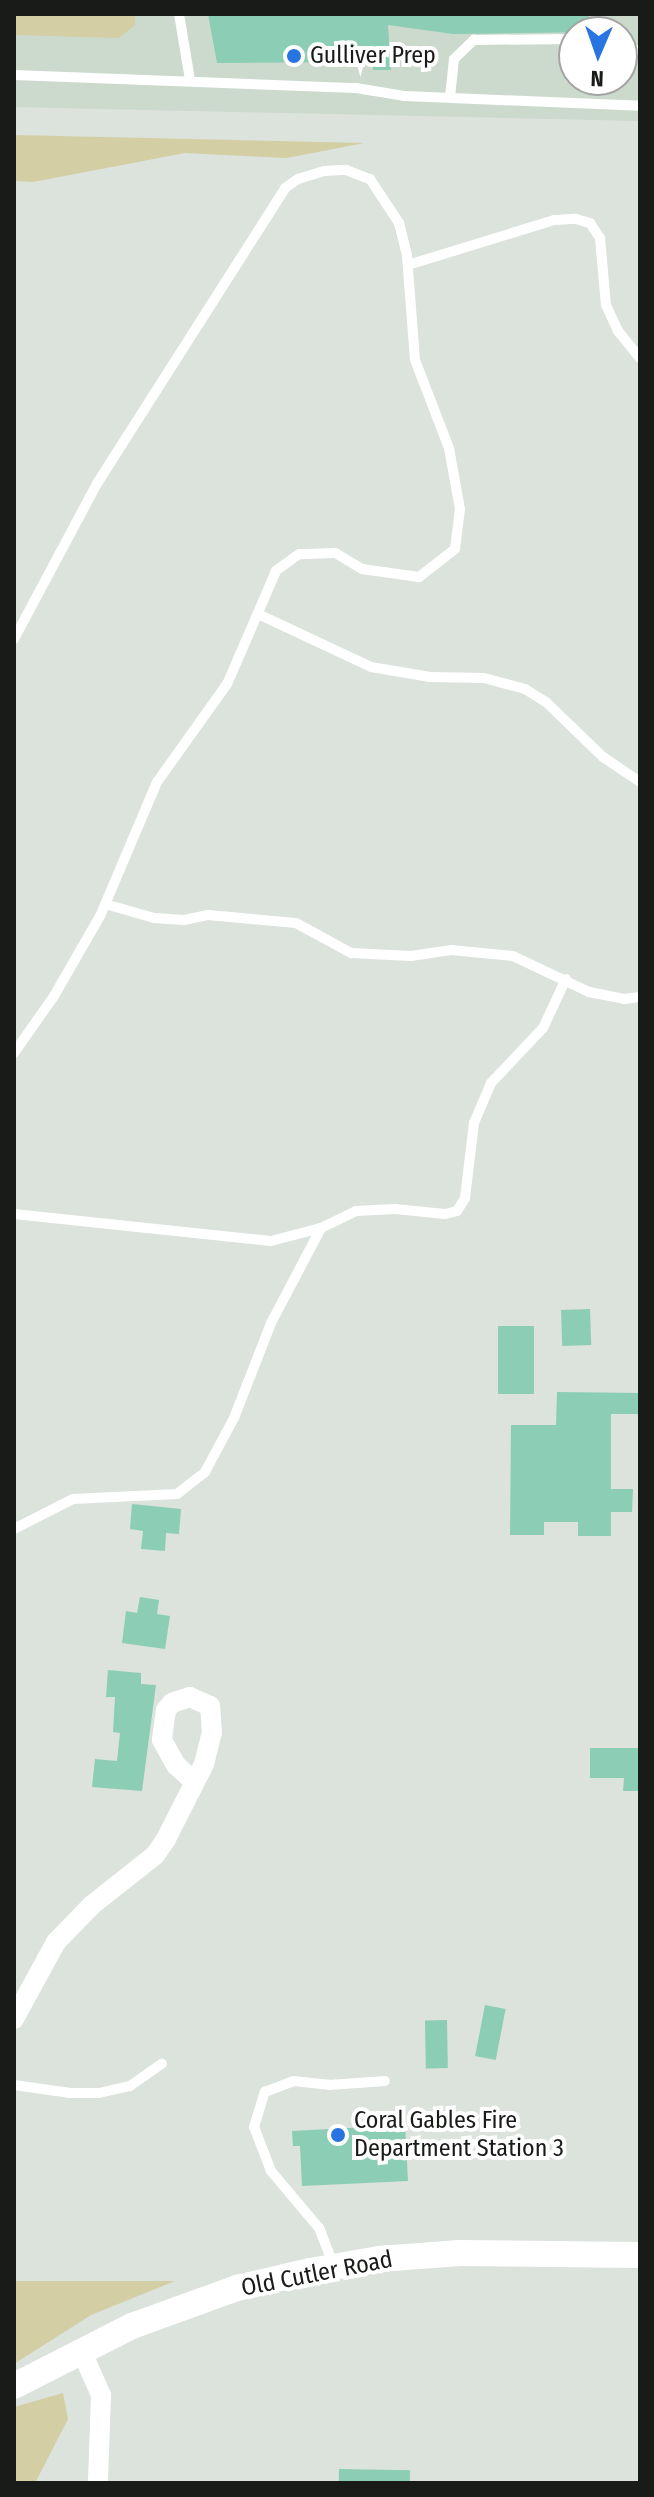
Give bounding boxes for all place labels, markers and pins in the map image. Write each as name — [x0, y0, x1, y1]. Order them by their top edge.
place label: Gulliver Prep — [310, 42, 436, 70]
marker: Gulliver Prep — [285, 47, 303, 65]
place label: Coral Gables Fire Department Station 3 — [354, 2107, 564, 2163]
marker: Coral Gables Fire Department Station 3 — [329, 2126, 347, 2144]

